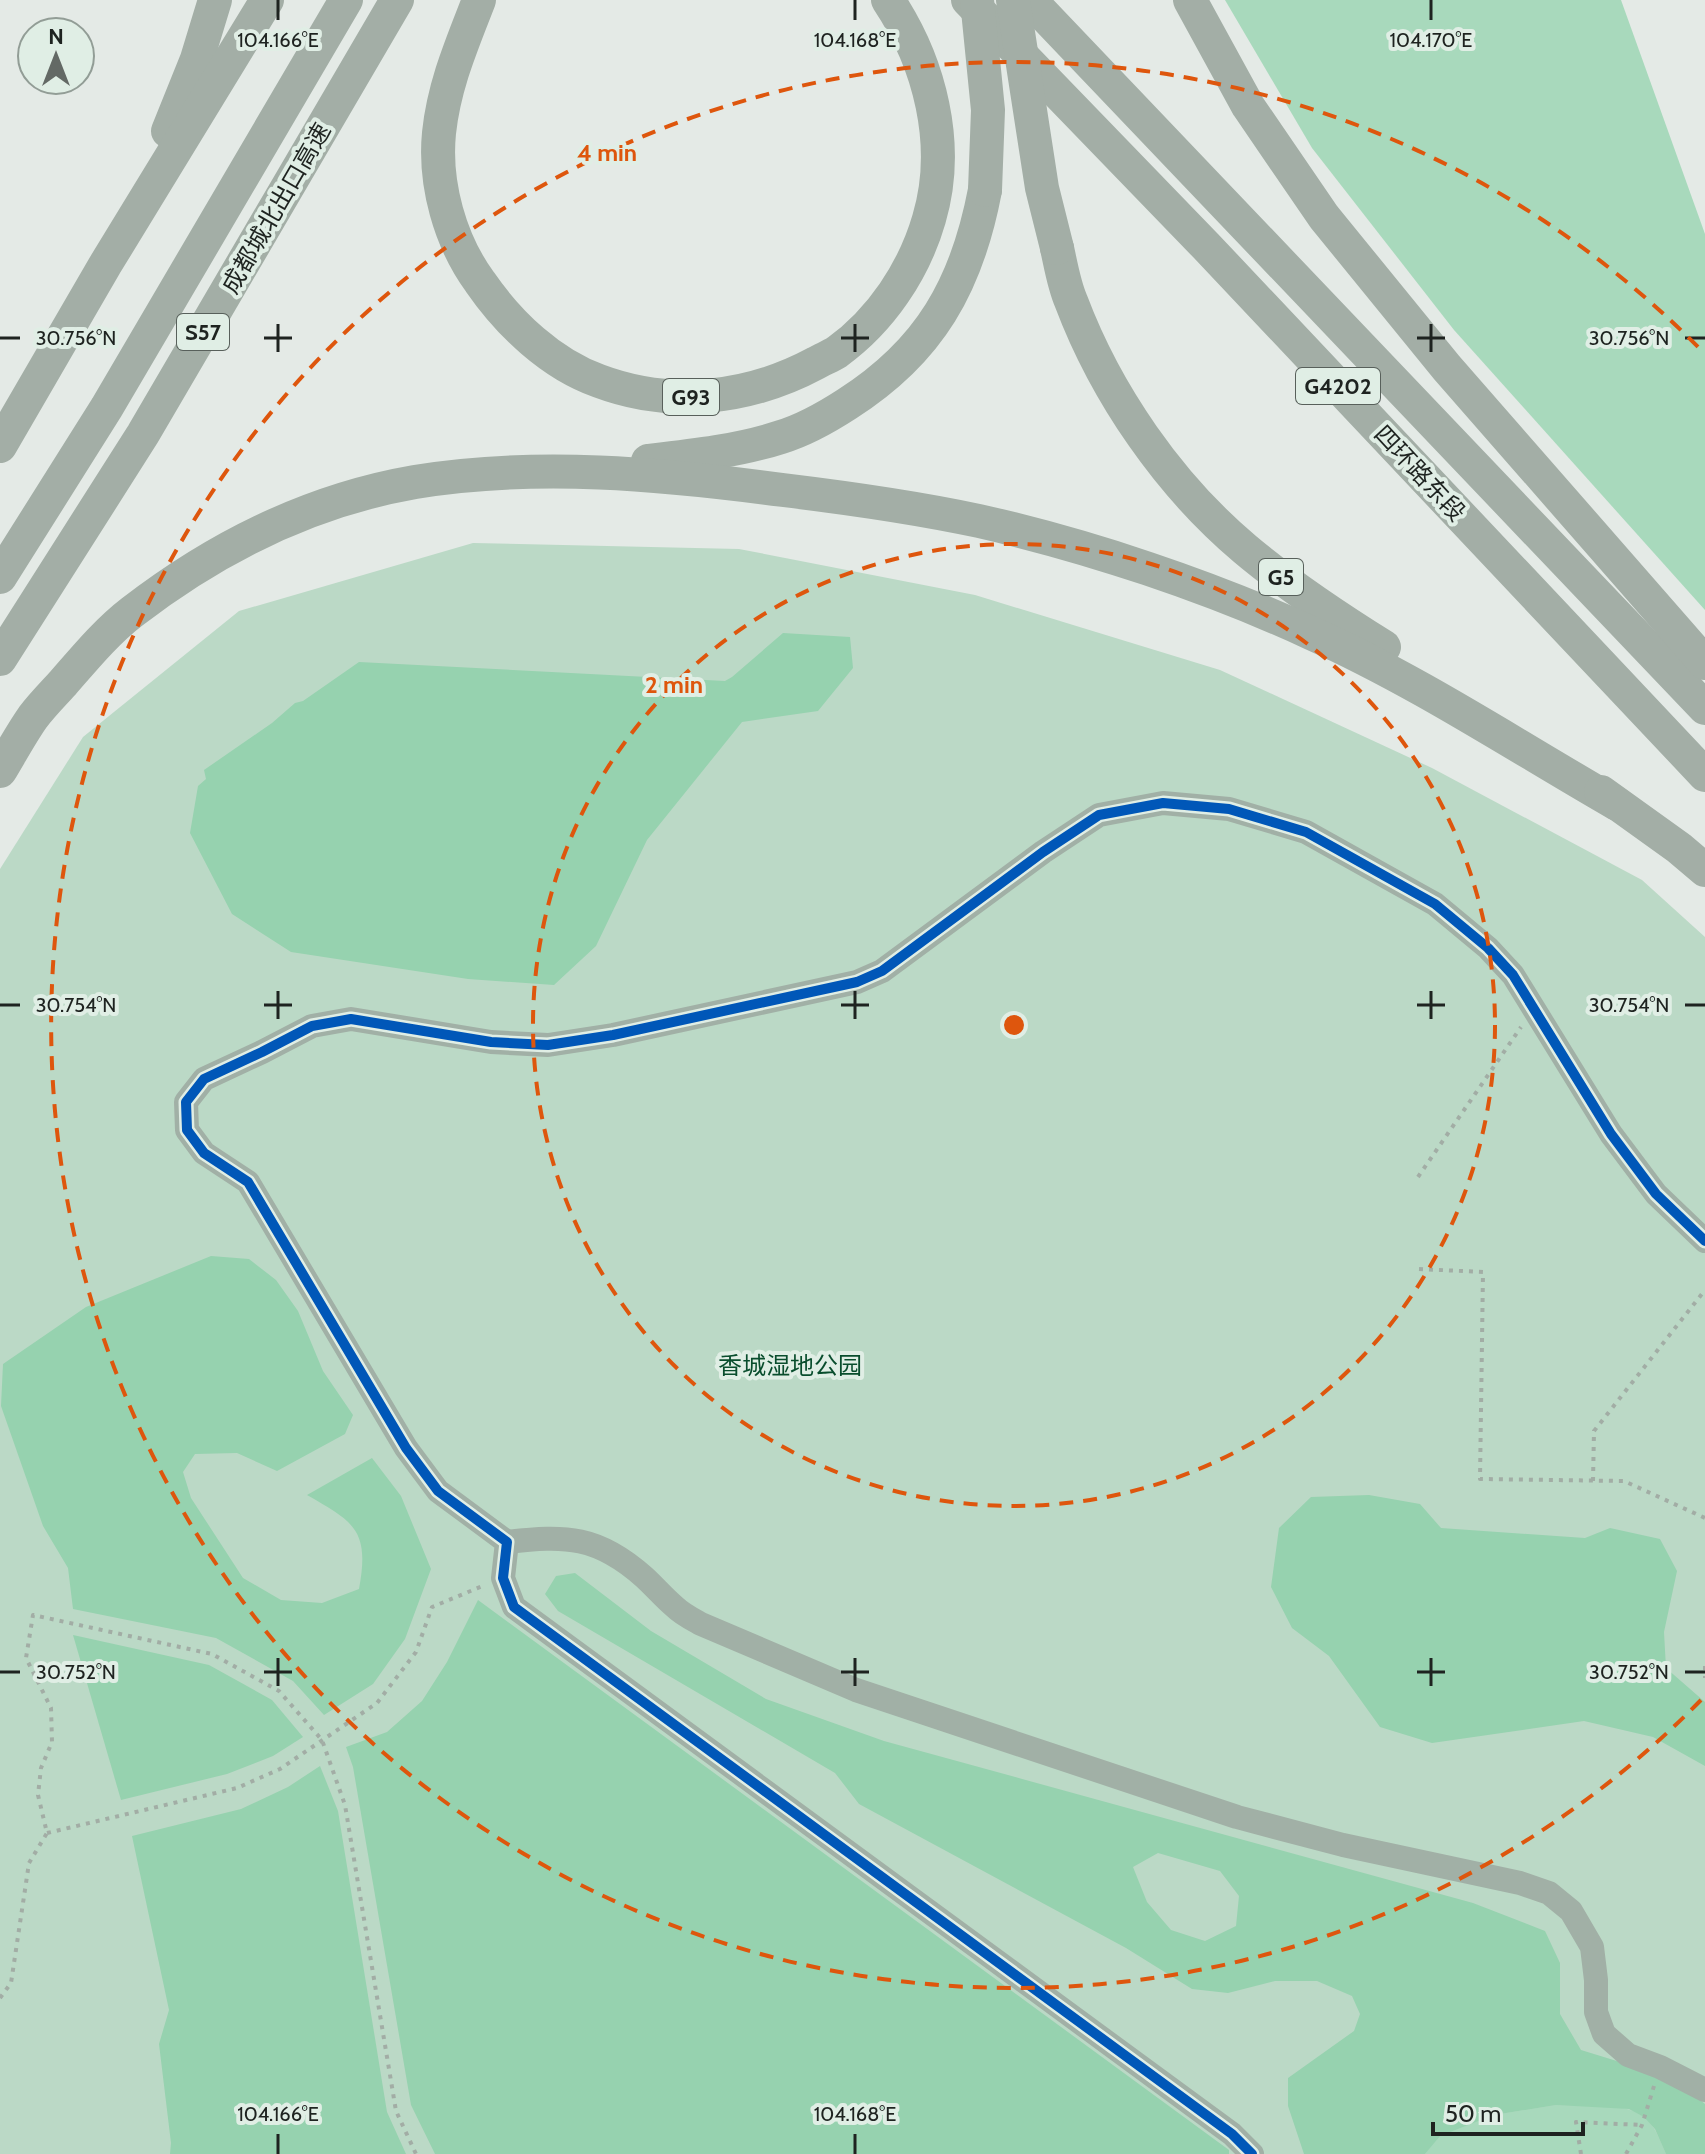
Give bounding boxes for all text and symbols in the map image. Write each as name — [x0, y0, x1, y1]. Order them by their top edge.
north arrow — [16, 16, 96, 96]
text: N — [48, 23, 64, 50]
text: 104.166°E — [237, 28, 319, 52]
text: 104.168°E — [814, 28, 896, 52]
text: 104.170°E — [1390, 28, 1472, 52]
street label: 成都城北出口高速 — [215, 118, 337, 298]
text: 4 min — [577, 138, 637, 167]
road number: S57 — [177, 314, 229, 350]
text: 30.756°N — [36, 326, 116, 350]
text: 30.756°N — [1589, 326, 1669, 350]
road number: G4202 — [1296, 368, 1380, 404]
road number: G93 — [663, 379, 719, 415]
street label: 四环路东段 — [1368, 419, 1472, 527]
road number: G5 — [1259, 559, 1303, 595]
text: 2 min — [645, 670, 703, 699]
text: 30.754°N — [36, 993, 116, 1017]
text: 30.754°N — [1589, 993, 1669, 1017]
centre of rings — [1000, 1011, 1028, 1039]
park label: 香城湿地公园 — [718, 1351, 862, 1380]
text: 30.752°N — [36, 1660, 116, 1684]
text: 30.752°N — [1589, 1660, 1669, 1684]
scale bar — [1433, 2086, 1583, 2136]
text: 50 m — [1445, 2099, 1501, 2128]
text: 104.166°E — [237, 2102, 319, 2126]
text: 104.168°E — [814, 2102, 896, 2126]

